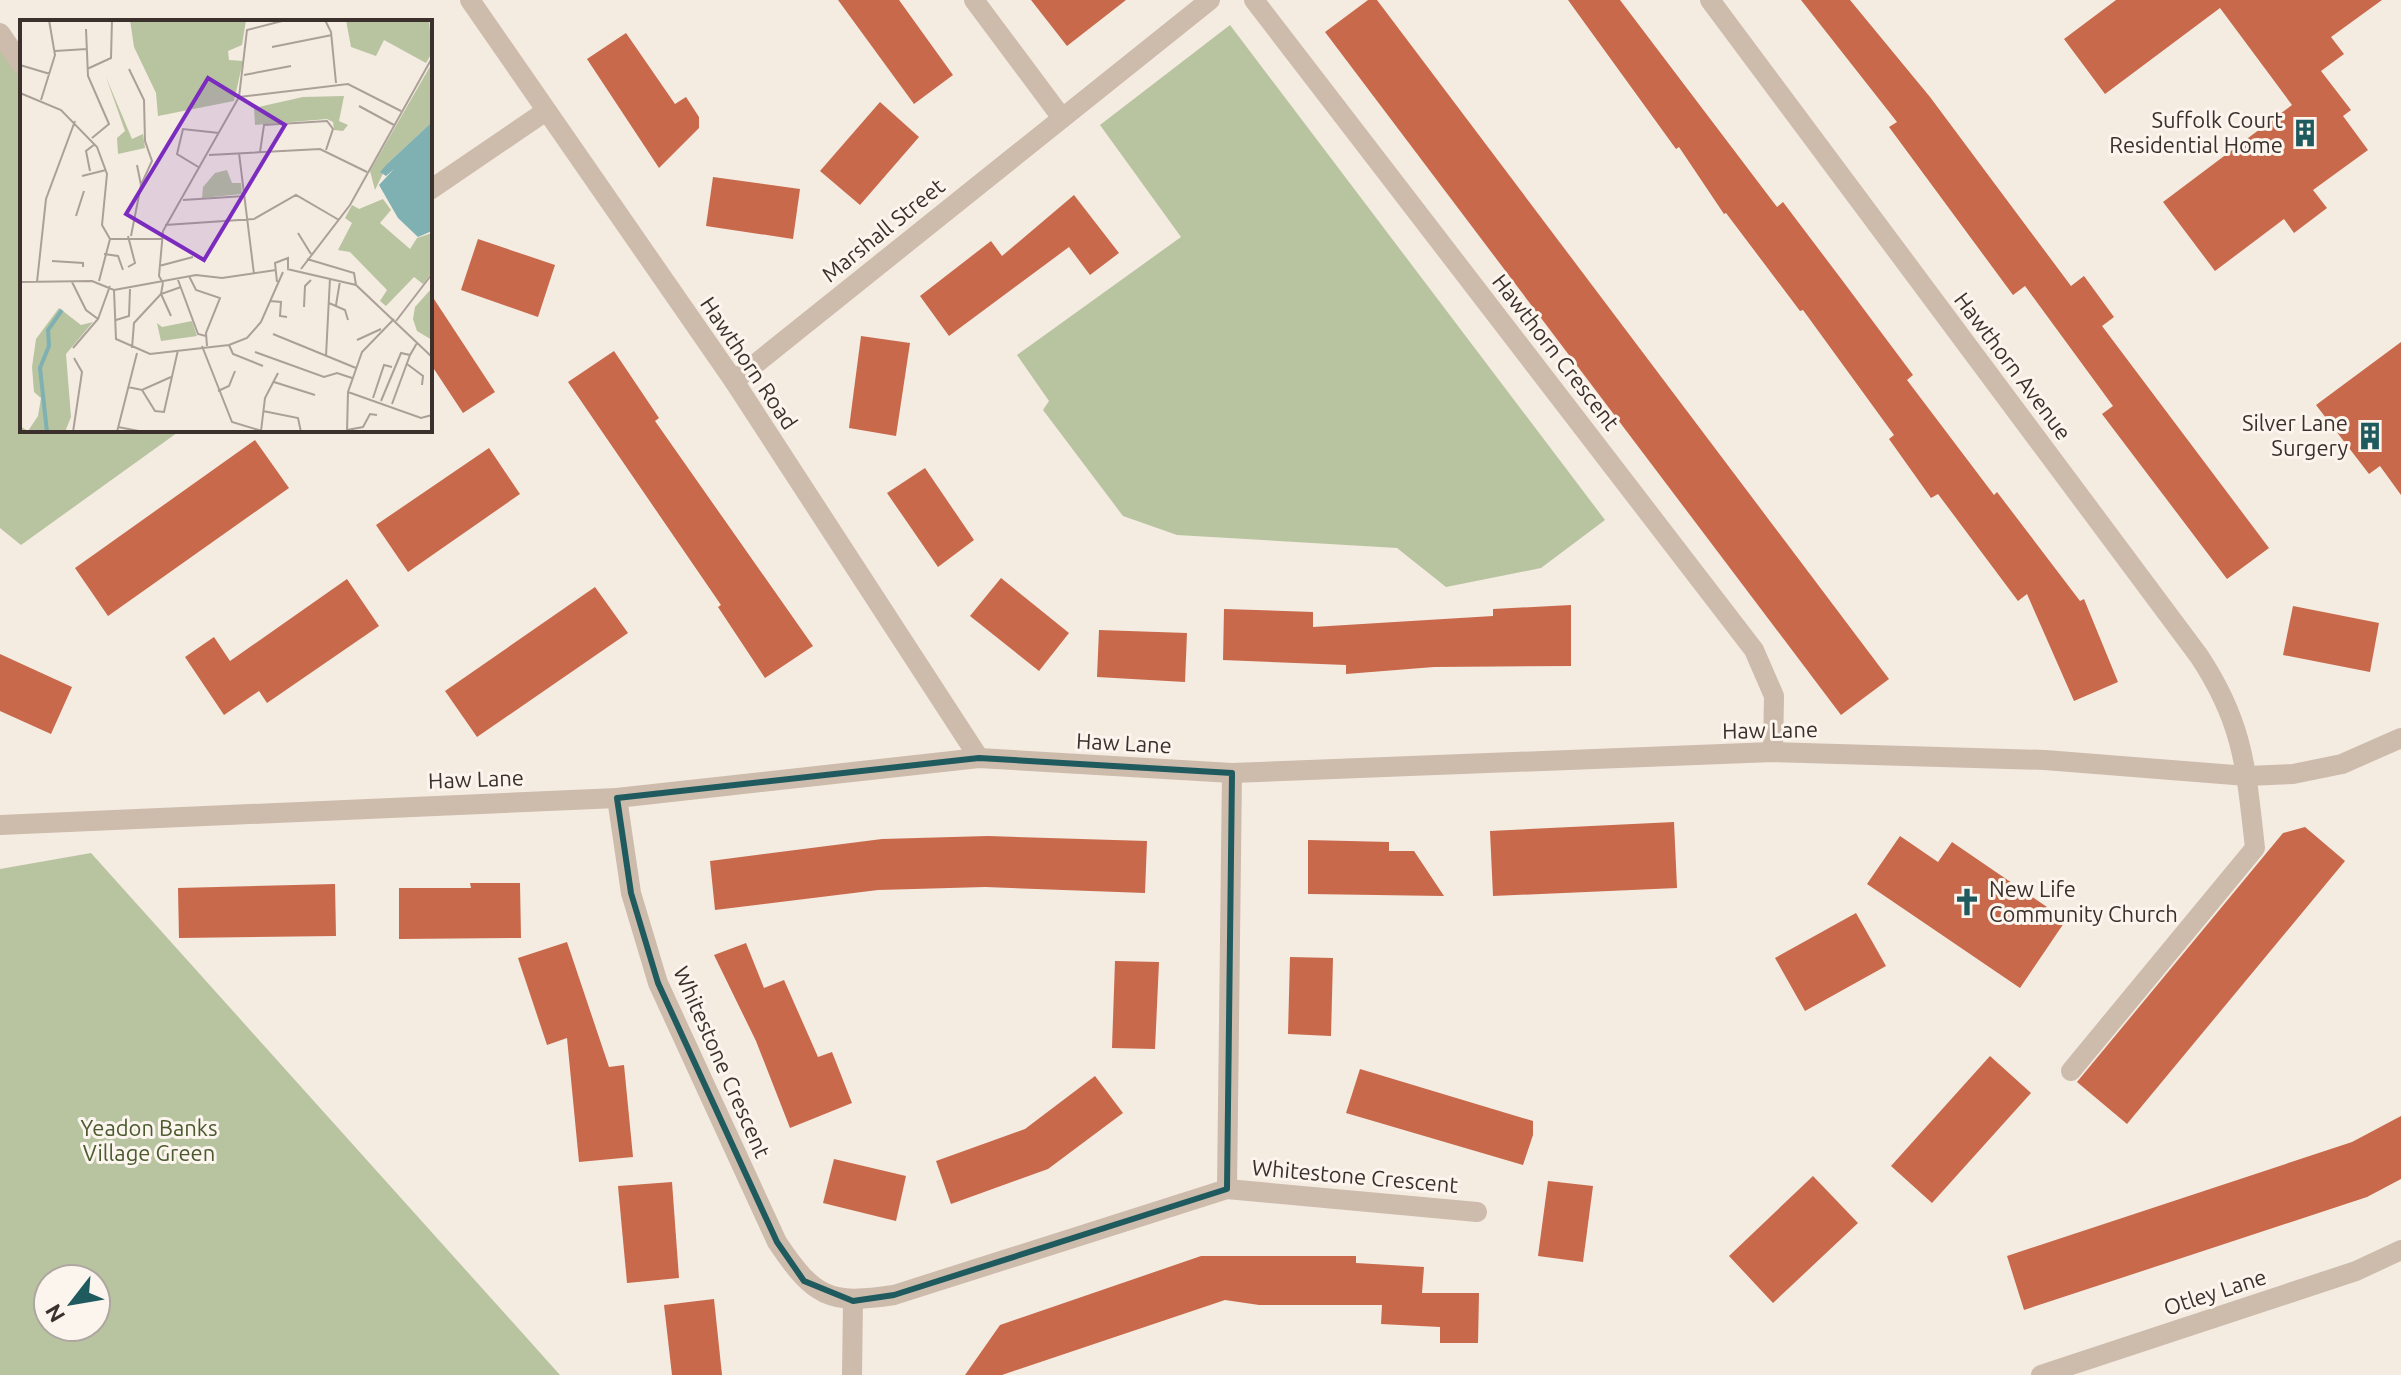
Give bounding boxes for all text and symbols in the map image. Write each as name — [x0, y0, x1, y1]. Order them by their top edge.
inset map — [20, 20, 432, 432]
place label: Suffolk Court Residential Home — [2109, 107, 2283, 157]
building icon: Suffolk Court Residential Home — [2290, 118, 2320, 148]
street label: Marshall Street — [816, 172, 949, 287]
street label: Hawthorn Crescent — [1488, 269, 1625, 435]
street label: Hawthorn Avenue — [1950, 287, 2077, 444]
street label: Hawthorn Road — [696, 292, 803, 434]
place label: Silver Lane Surgery — [2242, 410, 2348, 460]
building icon: Silver Lane Surgery — [2355, 421, 2385, 451]
street label: Haw Lane — [1722, 716, 1818, 743]
street label: Haw Lane — [1075, 728, 1173, 757]
street label: Haw Lane — [428, 764, 524, 793]
place label: New Life Community Church — [1989, 876, 2178, 926]
church icon: New Life Community Church — [1952, 887, 1982, 917]
street label: Whitestone Crescent — [669, 962, 776, 1162]
park label: Yeadon Banks Village Green — [80, 1115, 218, 1165]
street label: Whitestone Crescent — [1251, 1154, 1459, 1197]
north arrow — [32, 1263, 112, 1343]
street label: Otley Lane — [2160, 1263, 2269, 1320]
text: N — [39, 1300, 69, 1327]

